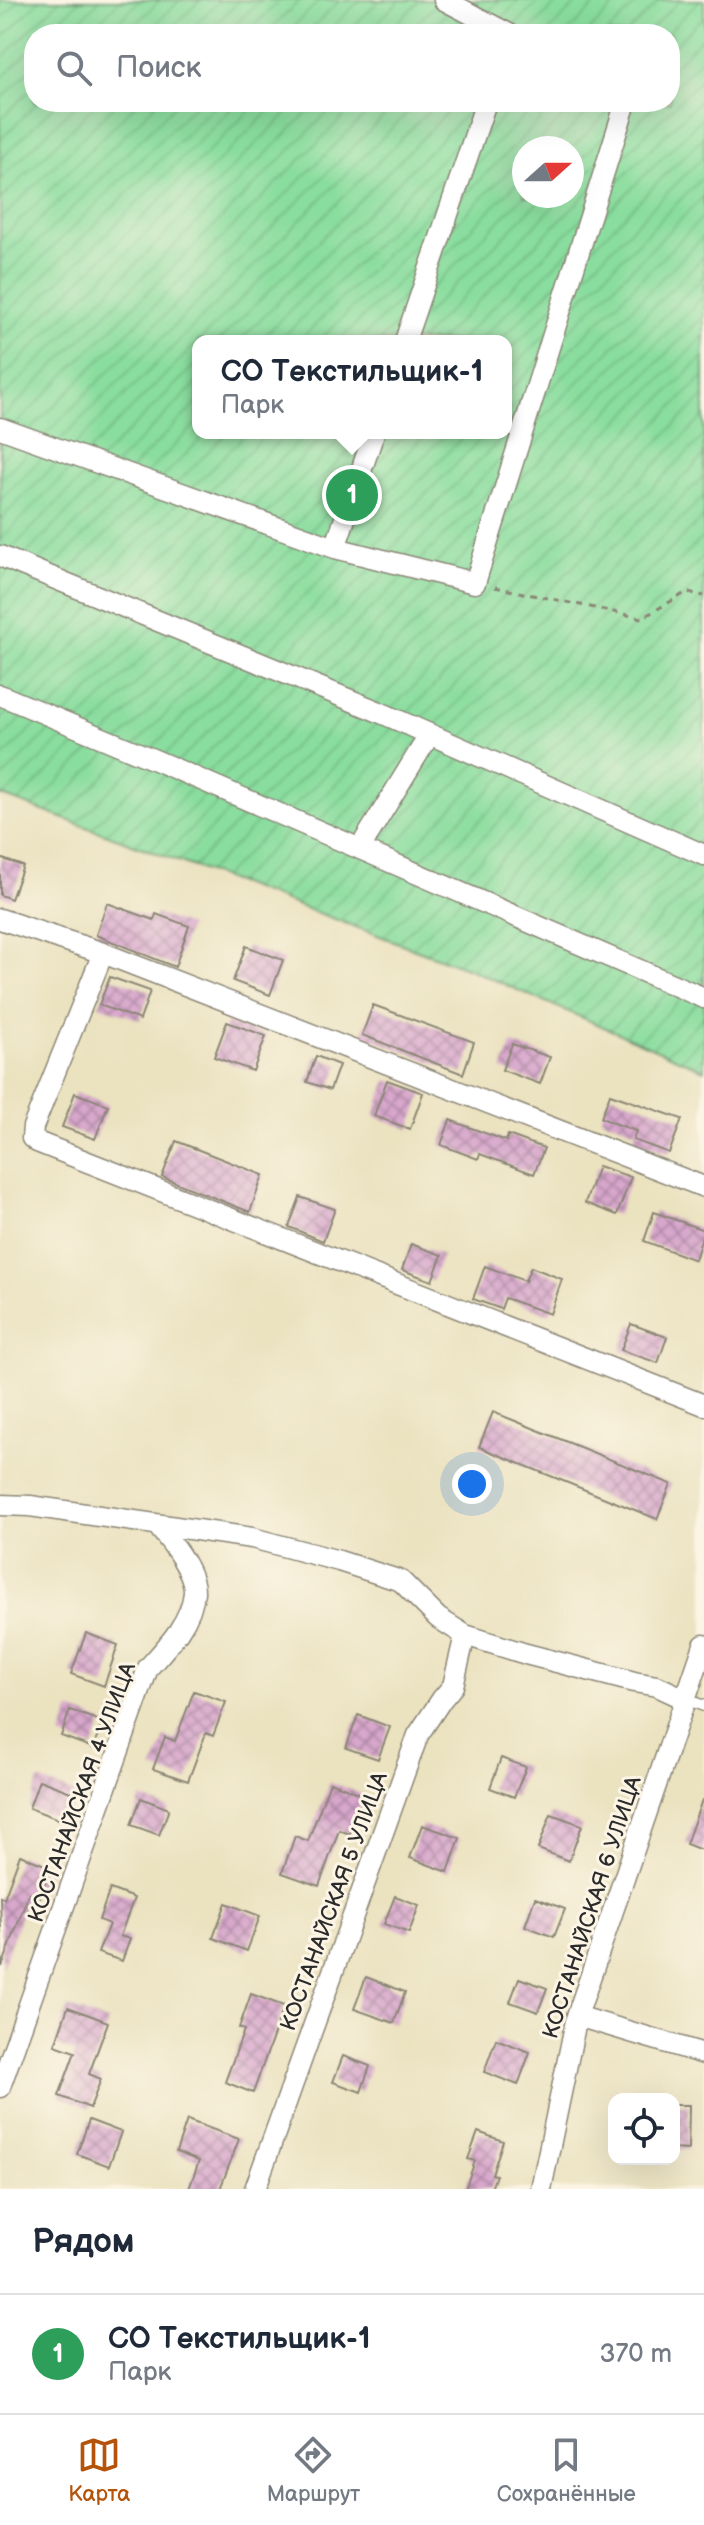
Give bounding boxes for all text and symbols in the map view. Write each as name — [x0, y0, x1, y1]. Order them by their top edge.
search box — [24, 24, 680, 112]
icon: search — [52, 46, 96, 90]
text: Поиск — [116, 50, 202, 86]
north arrow — [512, 136, 584, 208]
popup — [192, 335, 512, 439]
text: СО Текстильщик-1 — [221, 354, 483, 390]
text: Парк — [221, 390, 284, 421]
pin: 1 — [326, 465, 378, 525]
your location — [452, 1464, 492, 1504]
street label: КОСТАНАЙСКАЯ 4 УЛИЦА — [23, 1658, 142, 1926]
street label: КОСТАНАЙСКАЯ 5 УЛИЦА — [275, 1768, 394, 2035]
street label: КОСТАНАЙСКАЯ 6 УЛИЦА — [537, 1772, 648, 2042]
map controls — [608, 2093, 680, 2165]
button: locate — [608, 2093, 680, 2165]
text: Рядом — [32, 2221, 134, 2262]
text: СО Текстильщик-1 — [108, 2321, 371, 2357]
text: 1 — [53, 2339, 63, 2370]
text: 370 m — [599, 2339, 672, 2370]
text: Парк — [108, 2357, 171, 2388]
tab: Карта — [68, 2433, 130, 2508]
tab: Маршрут — [267, 2433, 360, 2508]
tab: Сохранённые — [497, 2433, 636, 2508]

